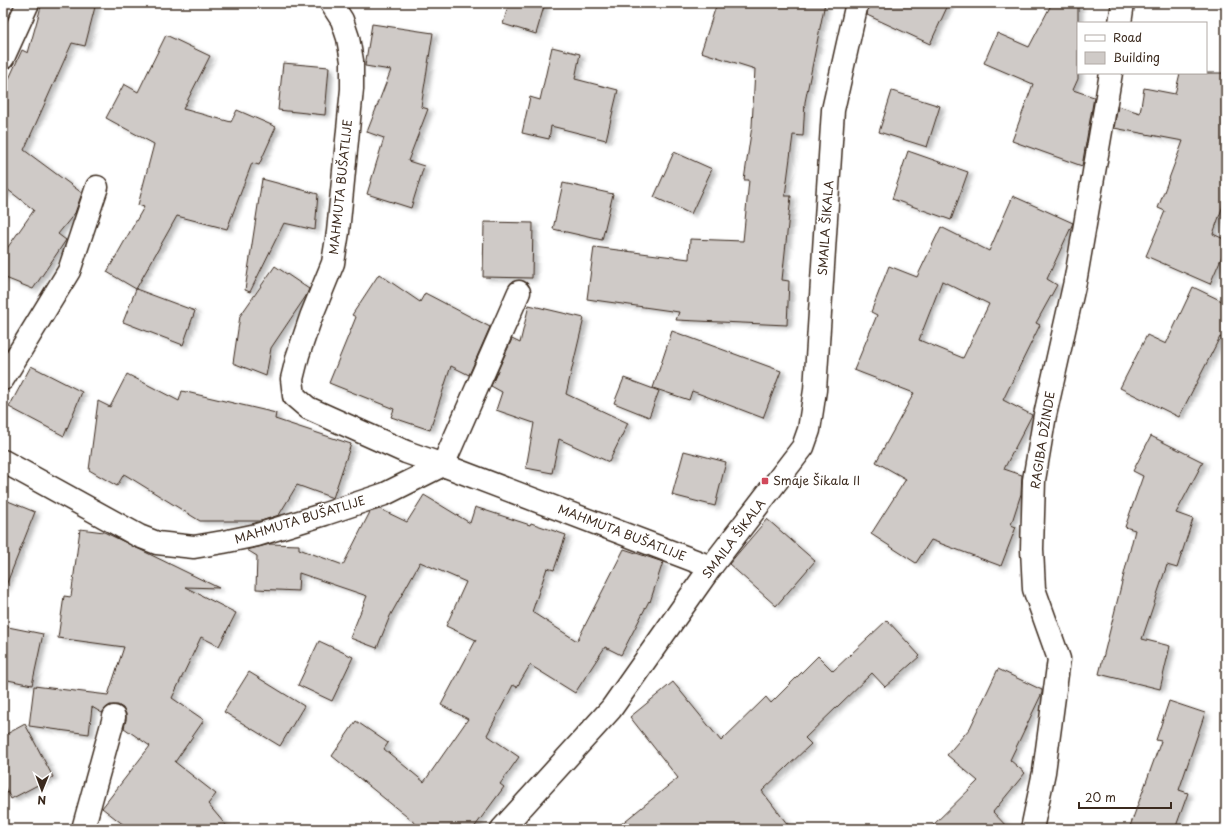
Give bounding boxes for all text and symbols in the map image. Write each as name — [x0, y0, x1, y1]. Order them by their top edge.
legend — [1077, 22, 1207, 74]
text: Road — [1113, 28, 1142, 46]
text: Building — [1113, 48, 1160, 66]
street label: MAHMUTA BUŠATLIJE — [324, 118, 356, 255]
street label: SMAILA ŠIKALA — [813, 180, 837, 276]
street label: RAGIBA DŽINDE — [1025, 390, 1059, 490]
place label: Smaje Šikala II — [773, 471, 860, 489]
marker: Smaje Šikala II — [760, 476, 770, 486]
street label: MAHMUTA BUŠATLIJE — [232, 491, 367, 548]
street label: SMAILA ŠIKALA — [697, 495, 769, 582]
street label: MAHMUTA BUŠATLIJE — [556, 499, 689, 565]
north arrow — [22, 770, 62, 810]
scale bar — [1079, 784, 1171, 810]
text: 20 m — [1085, 788, 1116, 806]
text: N — [37, 792, 46, 809]

